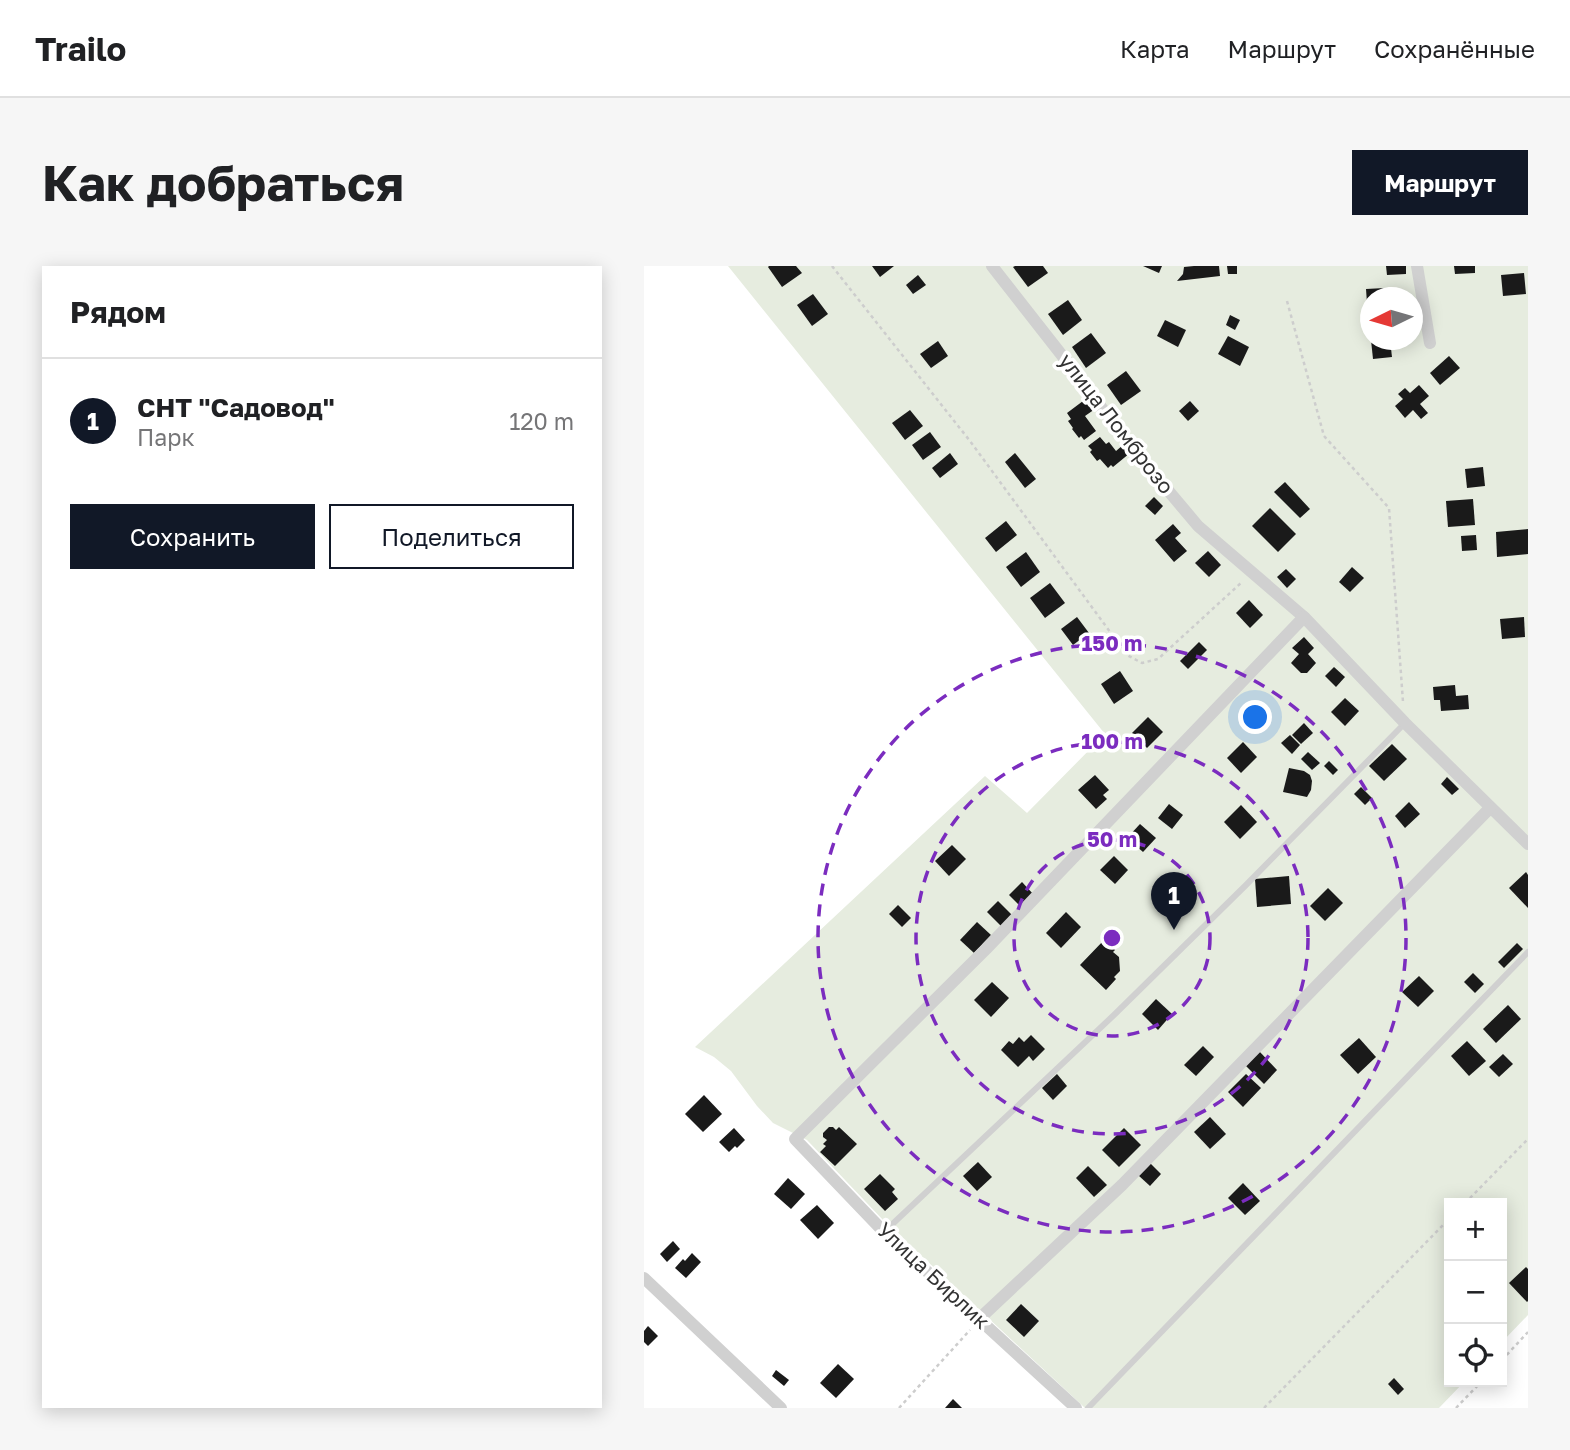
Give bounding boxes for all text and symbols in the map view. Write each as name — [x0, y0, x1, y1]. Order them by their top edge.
text: Trailo — [35, 29, 126, 68]
text: Карта — [1120, 34, 1190, 63]
text: Маршрут — [1228, 34, 1336, 63]
text: Сохранённые — [1374, 34, 1535, 63]
button: Маршрут — [1352, 150, 1528, 215]
text: Как добраться — [42, 153, 404, 212]
north arrow — [1360, 287, 1423, 350]
text: Рядом — [70, 294, 166, 330]
street label: улица Ломброзо — [1054, 348, 1180, 499]
text: СНТ "Садовод" — [137, 392, 335, 423]
text: 1 — [87, 407, 99, 435]
text: 120 m — [509, 407, 574, 435]
text: Парк — [137, 423, 195, 451]
button: Сохранить — [70, 504, 315, 569]
button: Поделиться — [329, 504, 574, 569]
text: 150 m — [1082, 630, 1142, 656]
your location — [1238, 700, 1272, 734]
text: 100 m — [1081, 728, 1143, 754]
text: 50 m — [1087, 826, 1137, 852]
pin: 1 — [1151, 872, 1197, 930]
centre of rings — [1100, 926, 1124, 950]
map controls — [1444, 1198, 1507, 1387]
button: + — [1444, 1198, 1507, 1261]
street label: Улица Бирлик — [872, 1216, 995, 1334]
button: − — [1444, 1261, 1507, 1324]
button: locate — [1444, 1324, 1507, 1387]

